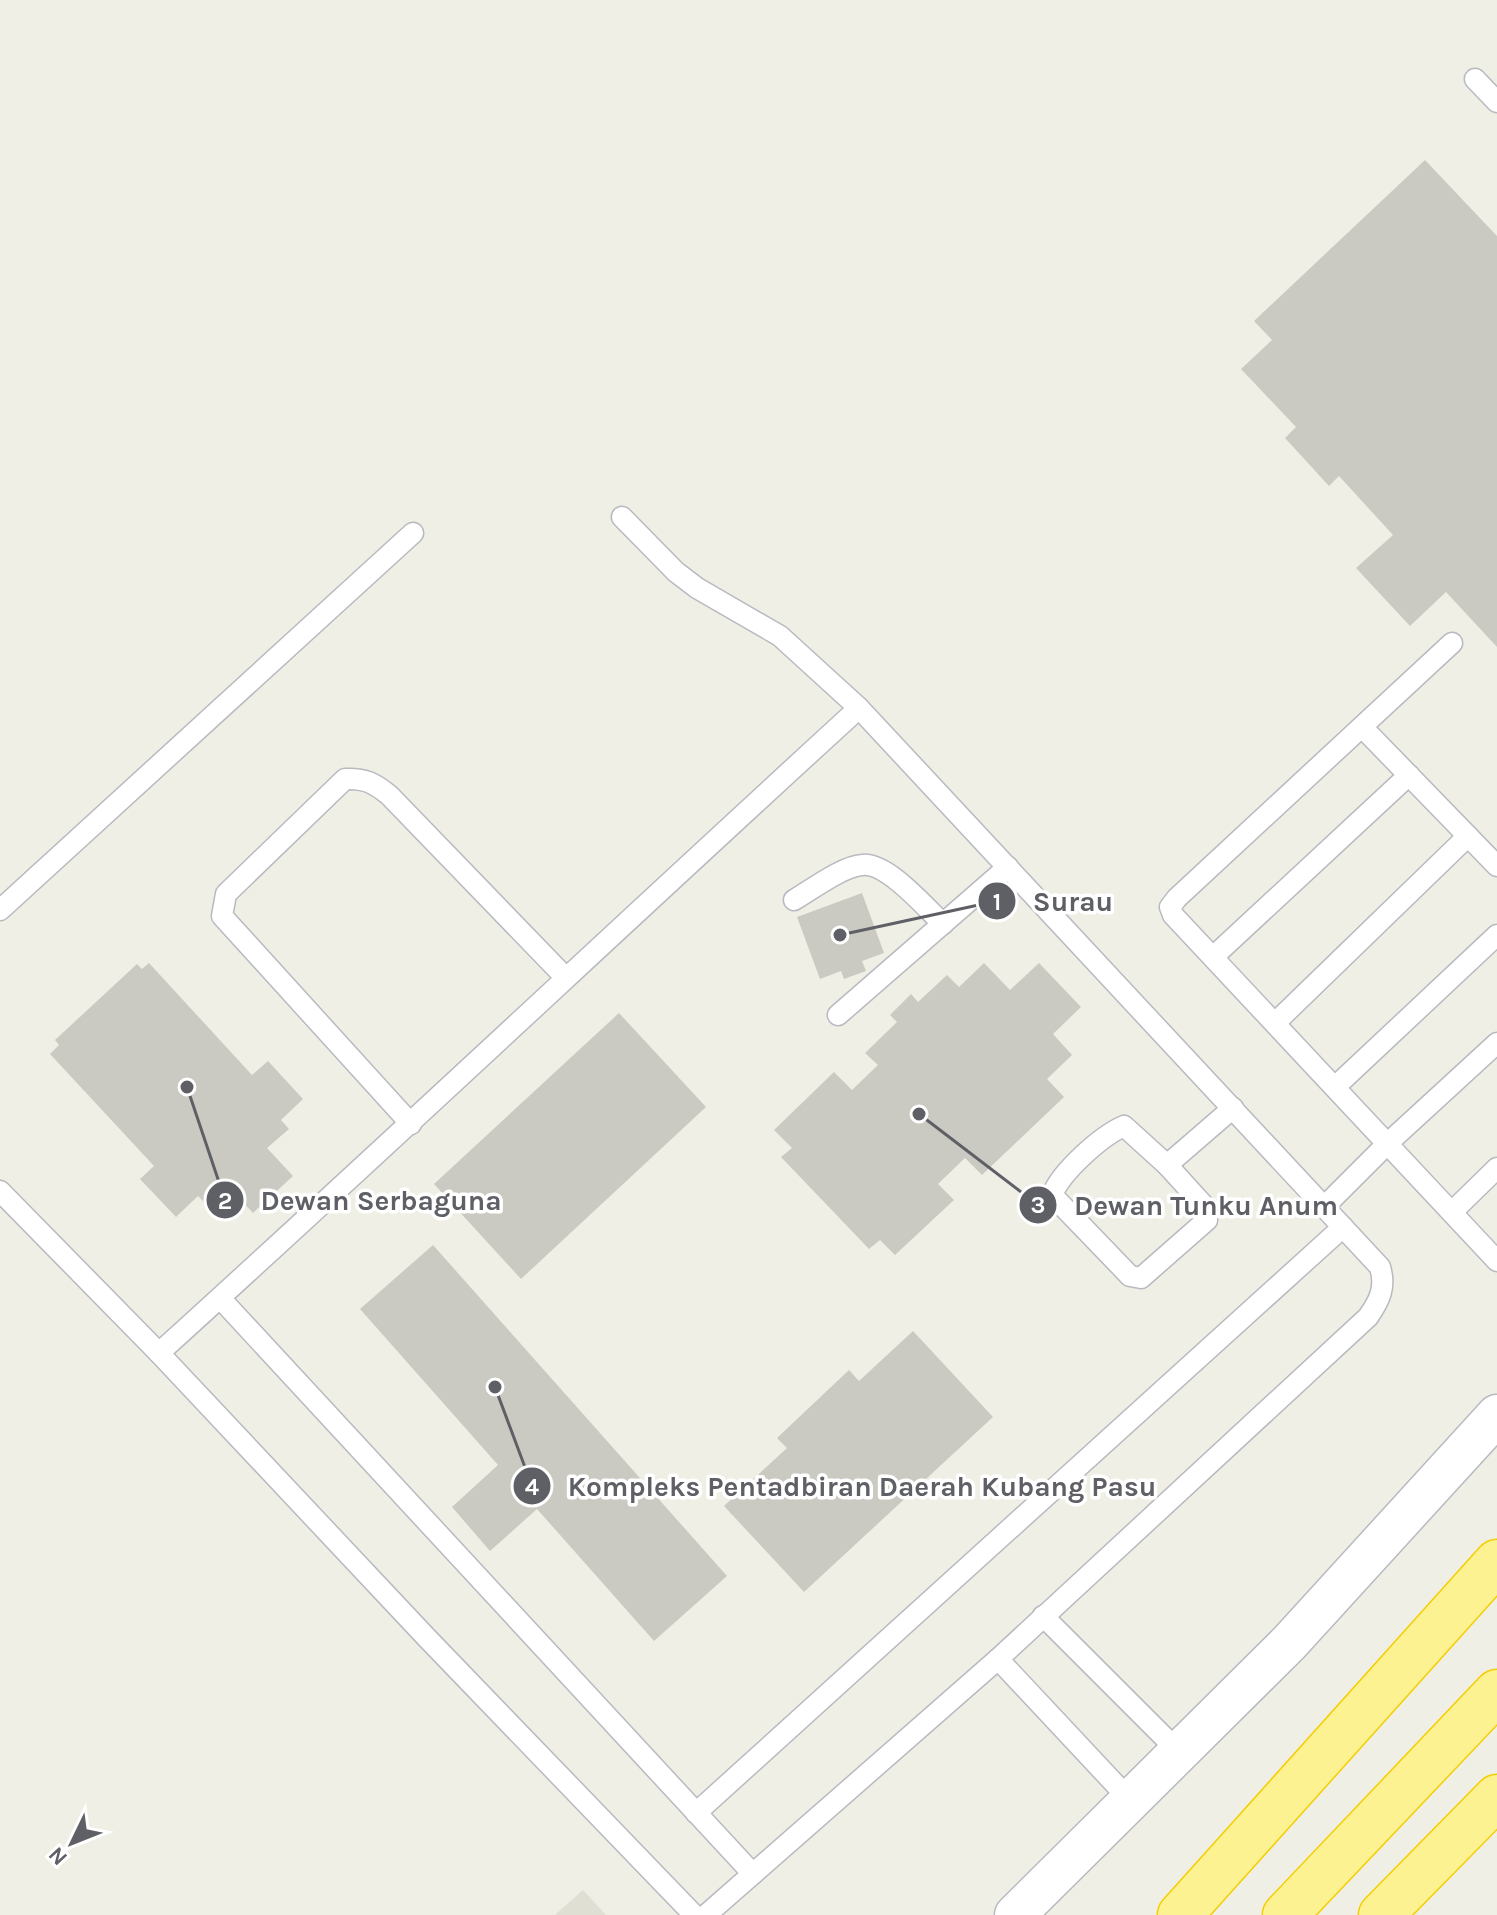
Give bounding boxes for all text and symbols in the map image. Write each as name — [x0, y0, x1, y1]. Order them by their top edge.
callout: Surau — [977, 875, 1129, 927]
text: Surau — [1033, 885, 1113, 918]
text: 1 — [993, 888, 1001, 916]
callout: Dewan Serbaguna — [205, 1174, 518, 1226]
callout: Dewan Tunku Anum — [1018, 1179, 1354, 1231]
text: Dewan Serbaguna — [260, 1184, 502, 1217]
text: 2 — [218, 1187, 232, 1215]
text: Dewan Tunku Anum — [1074, 1189, 1338, 1222]
text: 3 — [1031, 1191, 1045, 1219]
callout: Kompleks Pentadbiran Daerah Kubang Pasu — [512, 1460, 1172, 1512]
text: Kompleks Pentadbiran Daerah Kubang Pasu — [568, 1470, 1156, 1503]
text: 4 — [525, 1473, 539, 1501]
north arrow — [32, 1803, 112, 1883]
text: N — [43, 1841, 73, 1871]

